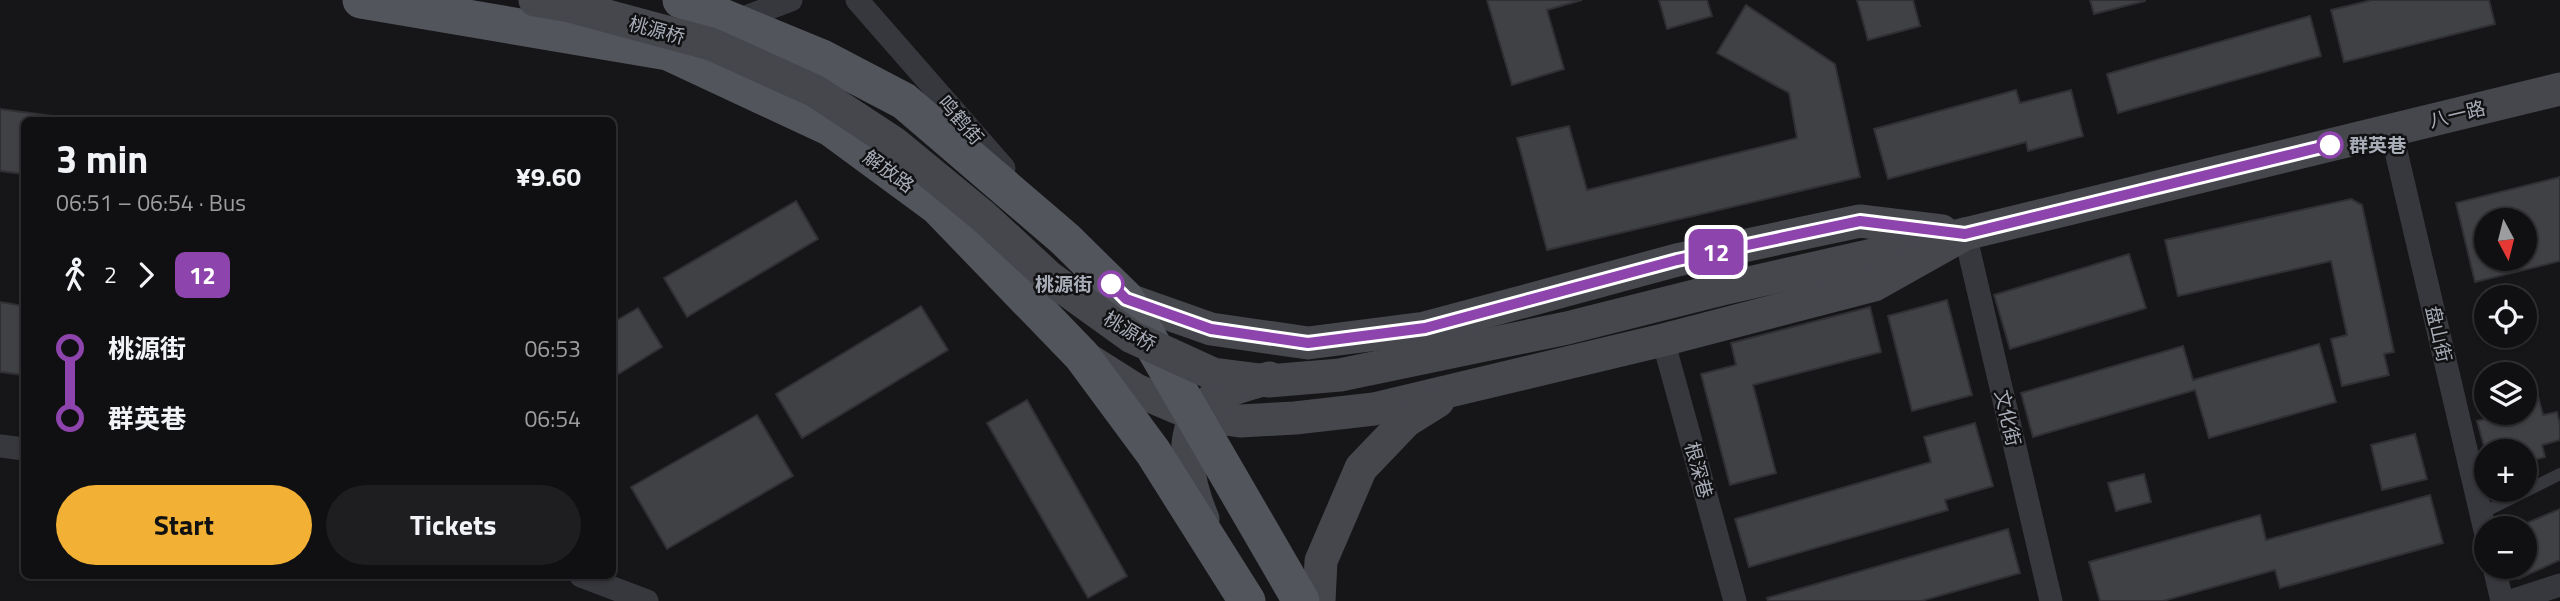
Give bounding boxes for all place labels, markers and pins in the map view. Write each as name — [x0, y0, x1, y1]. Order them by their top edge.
place label: 群英巷 — [2349, 130, 2407, 159]
marker: 群英巷 — [2317, 132, 2343, 158]
place label: 桃源街 — [1035, 269, 1092, 298]
marker: 桃源街 — [1098, 271, 1124, 297]

